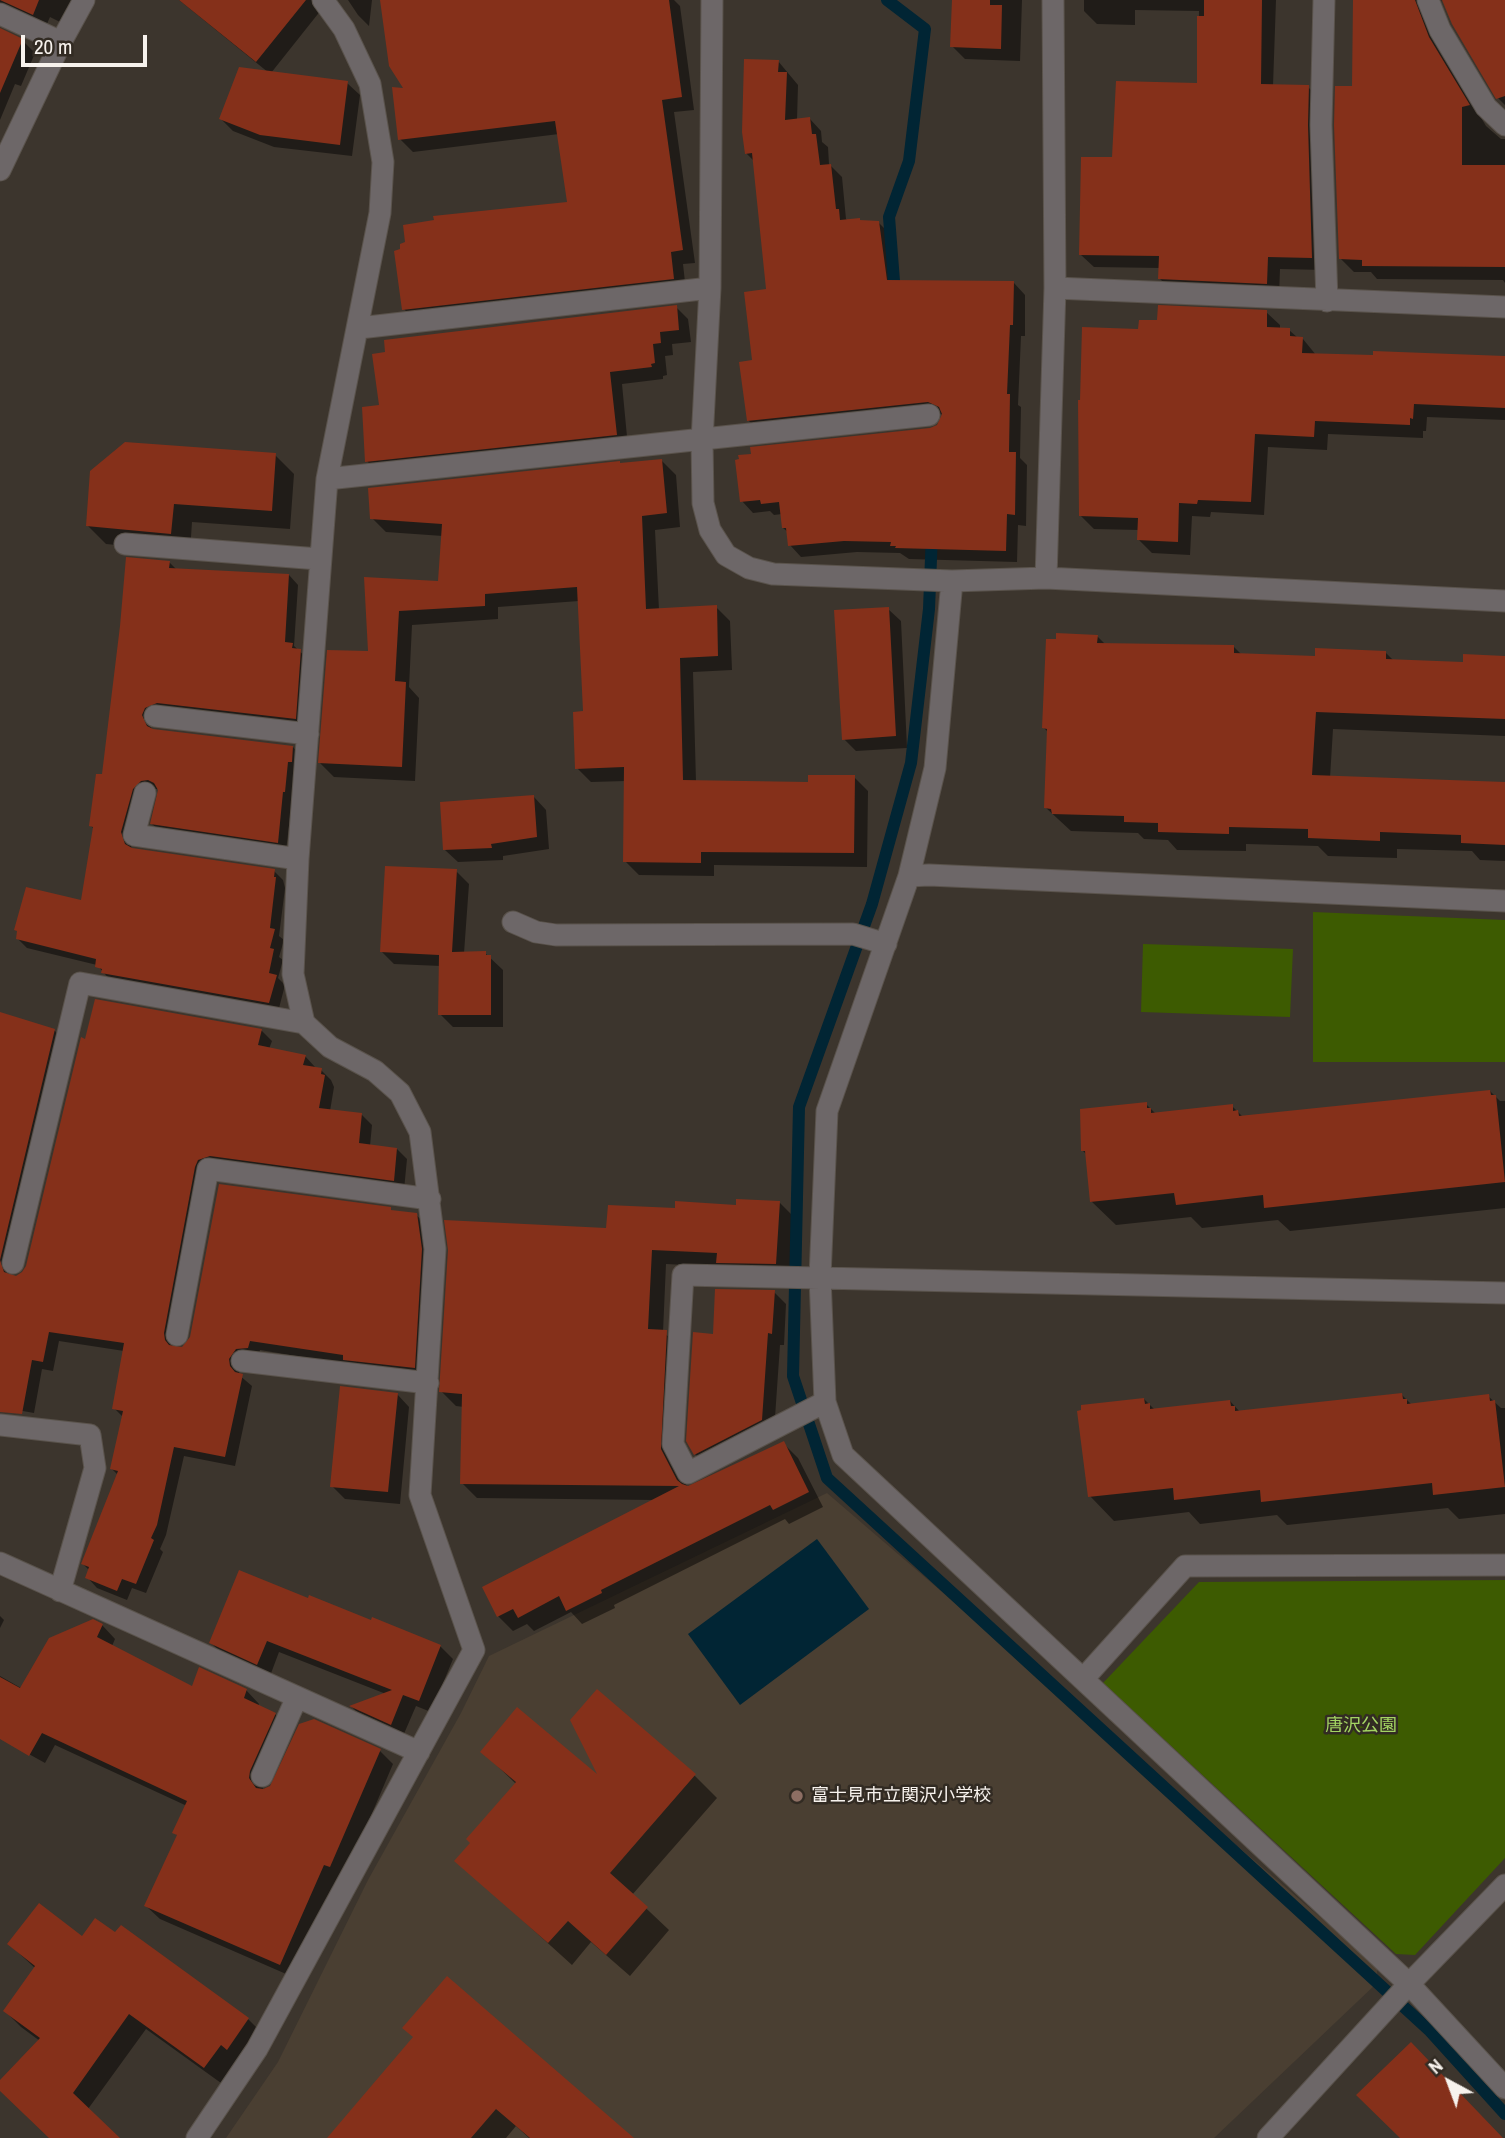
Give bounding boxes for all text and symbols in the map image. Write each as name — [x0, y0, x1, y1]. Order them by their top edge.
scale bar — [24, 21, 150, 65]
text: 20 m — [34, 32, 72, 61]
park label: 唐沢公園 — [1325, 1715, 1397, 1737]
place label: 富士見市立関沢小学校 — [811, 1785, 991, 1807]
marker: 富士見市立関沢小学校 — [789, 1788, 805, 1804]
north arrow — [1414, 2047, 1484, 2117]
text: N — [1422, 2053, 1448, 2080]

